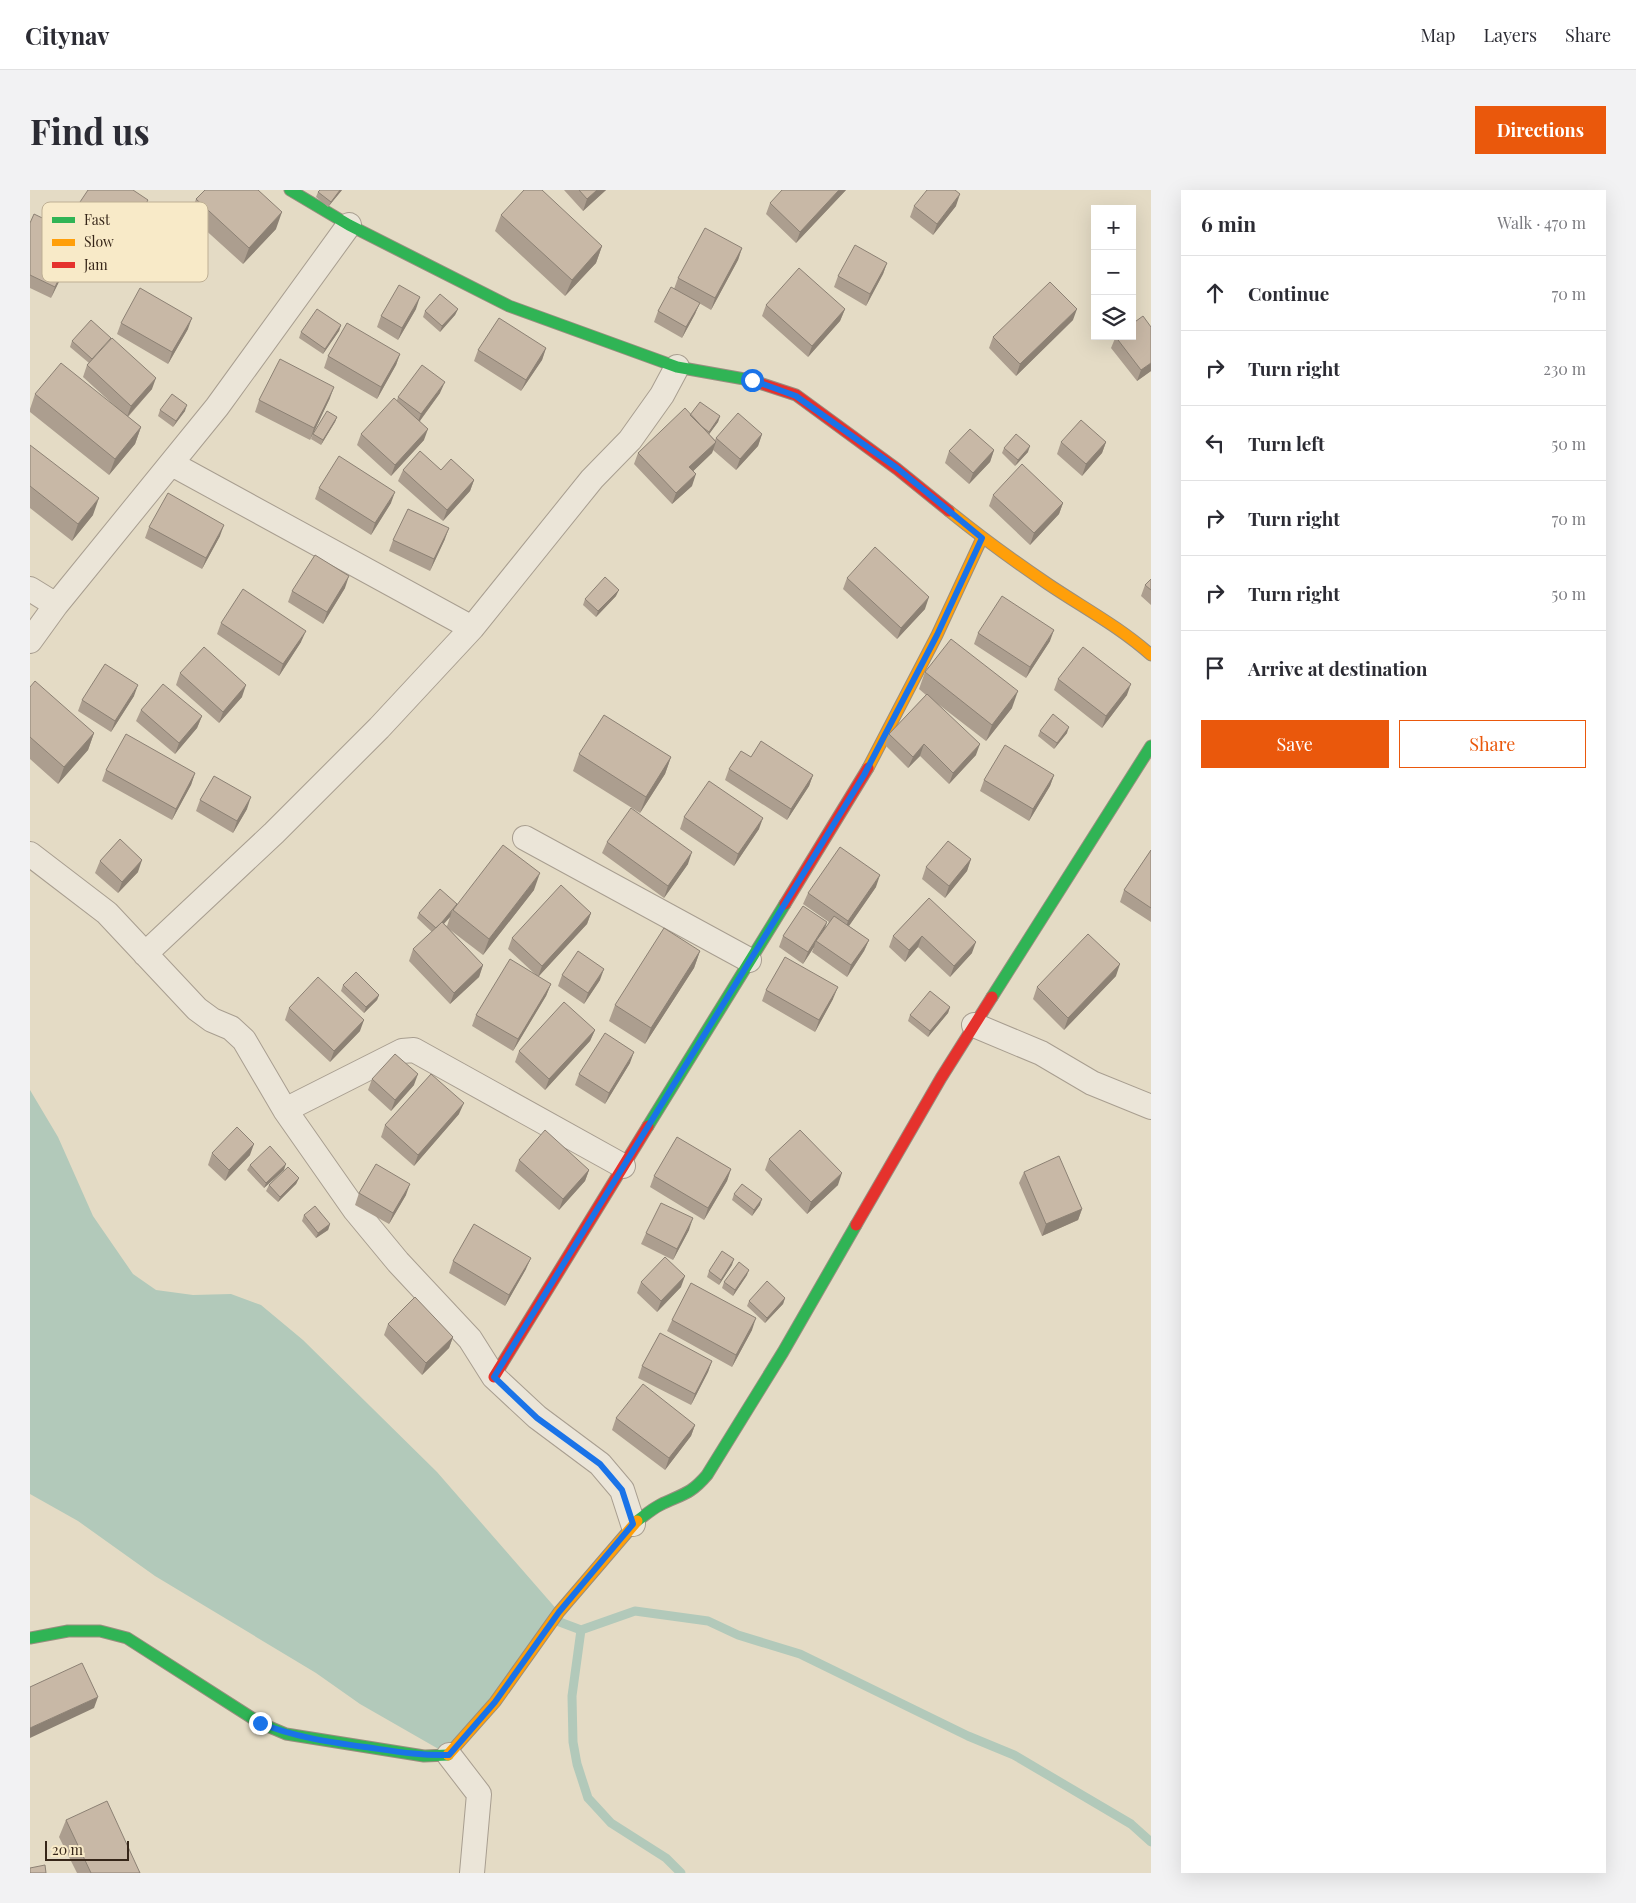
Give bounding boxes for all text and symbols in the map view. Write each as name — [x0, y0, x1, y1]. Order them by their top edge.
text: Citynav — [25, 19, 110, 51]
text: Map — [1420, 23, 1455, 47]
text: Layers — [1483, 23, 1537, 47]
text: Share — [1565, 23, 1611, 47]
button: Directions — [1475, 106, 1606, 154]
text: Find us — [30, 107, 150, 154]
legend — [42, 202, 208, 282]
map controls — [1091, 205, 1136, 340]
button: + — [1091, 205, 1136, 250]
text: 6 min — [1201, 209, 1256, 237]
text: Fast — [84, 210, 111, 229]
text: Walk · 470 m — [1497, 212, 1586, 233]
text: Slow — [84, 232, 114, 251]
button: − — [1091, 250, 1136, 295]
text: Jam — [83, 255, 108, 274]
icon: ahead — [1201, 279, 1229, 307]
text: Continue — [1248, 280, 1329, 306]
text: 70 m — [1552, 283, 1586, 304]
button: layers — [1091, 295, 1136, 340]
icon: right — [1201, 354, 1229, 382]
text: Turn right — [1248, 355, 1340, 381]
text: 230 m — [1543, 358, 1586, 379]
route start — [741, 369, 764, 392]
icon: left — [1201, 429, 1229, 457]
text: Turn left — [1248, 430, 1325, 456]
text: 50 m — [1552, 433, 1586, 454]
icon: right — [1201, 504, 1229, 532]
text: Turn right — [1248, 505, 1340, 531]
text: 70 m — [1552, 508, 1586, 529]
icon: right — [1201, 579, 1229, 607]
text: Turn right — [1248, 580, 1340, 606]
text: 50 m — [1552, 583, 1586, 604]
icon: arrive — [1201, 654, 1229, 682]
text: Arrive at destination — [1248, 655, 1428, 681]
button: Save — [1201, 720, 1389, 768]
button: Share — [1399, 720, 1586, 768]
route end — [249, 1712, 272, 1735]
scale bar — [45, 1838, 129, 1861]
text: 20 m — [52, 1840, 83, 1859]

